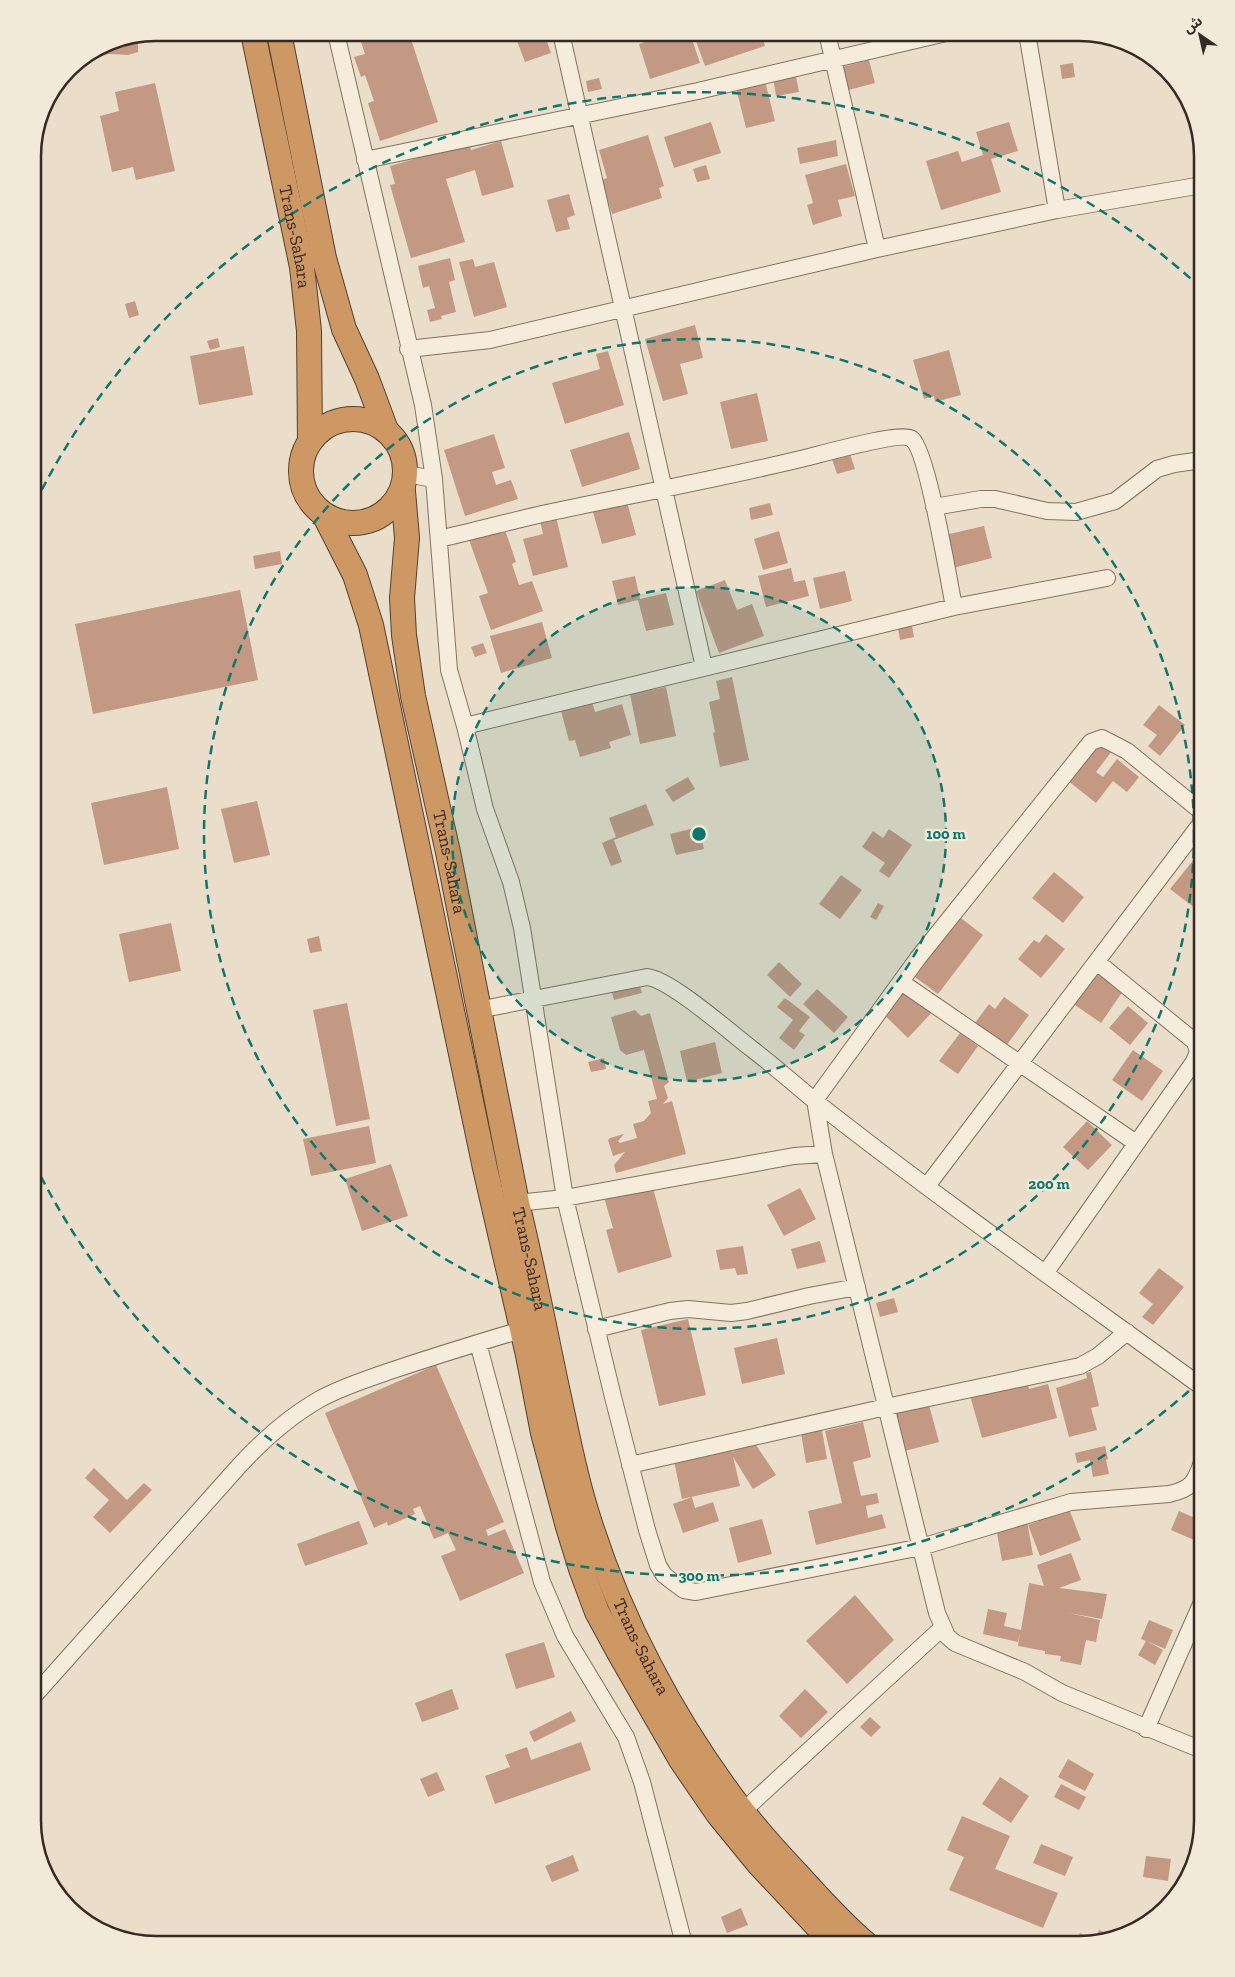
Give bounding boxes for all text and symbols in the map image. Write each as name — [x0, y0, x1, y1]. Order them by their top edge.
north arrow — [1175, 10, 1225, 60]
text: ش — [1180, 12, 1206, 37]
street label: Trans-Sahara — [274, 183, 315, 290]
street label: Trans-Sahara — [428, 808, 471, 916]
centre of rings — [690, 825, 708, 843]
text: 100 m — [926, 825, 966, 843]
text: 200 m — [1028, 1175, 1070, 1193]
street label: Trans-Sahara — [507, 1205, 552, 1313]
text: 300 m — [678, 1567, 720, 1585]
street label: Trans-Sahara — [608, 1595, 674, 1699]

